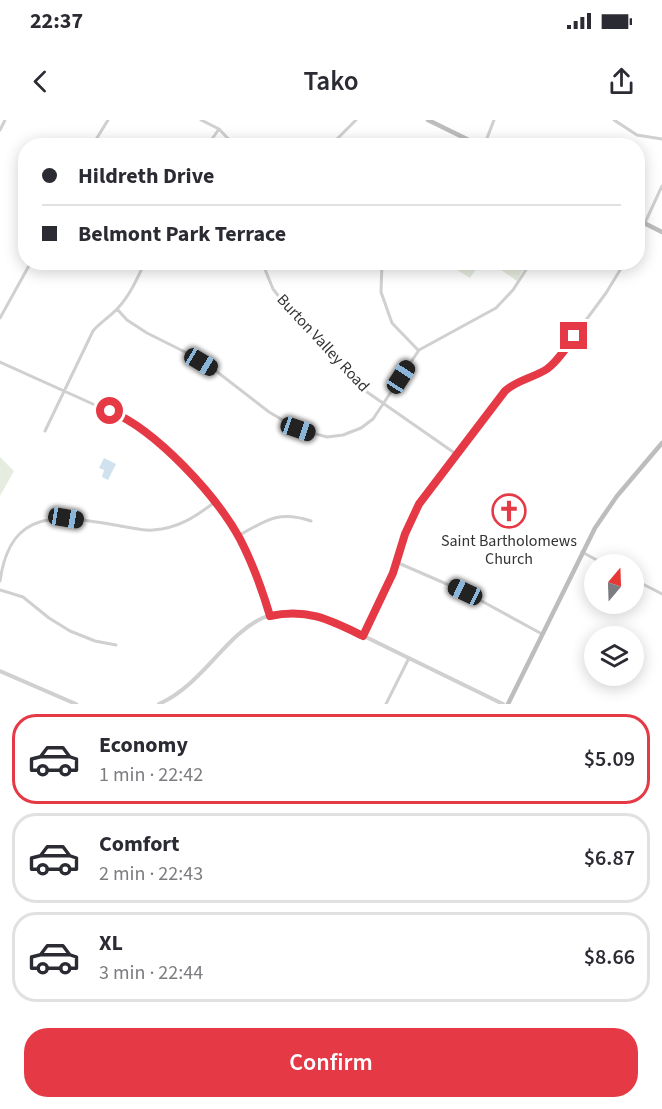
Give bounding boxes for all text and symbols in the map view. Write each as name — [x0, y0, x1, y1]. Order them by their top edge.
text: 22:37 — [30, 5, 83, 37]
text: Tako — [303, 62, 359, 101]
icon: back — [24, 65, 57, 98]
icon: share — [605, 65, 638, 98]
text: Hildreth Drive — [78, 160, 214, 192]
text: Belmont Park Terrace — [78, 218, 286, 250]
street label: Burton Valley Road — [272, 289, 374, 397]
route end — [560, 322, 587, 349]
car — [181, 345, 221, 379]
car — [384, 357, 418, 397]
route start — [96, 397, 123, 424]
car — [278, 415, 318, 443]
church icon: Saint Bartholomews Church — [491, 493, 527, 529]
car — [47, 506, 85, 530]
place label: Saint Bartholomews Church — [441, 530, 577, 570]
north arrow — [584, 554, 644, 614]
map controls — [584, 554, 644, 686]
car — [445, 576, 485, 608]
button: layers — [584, 626, 644, 686]
text: Economy — [99, 729, 188, 761]
icon: car — [27, 732, 81, 786]
text: $5.09 — [584, 743, 635, 775]
text: 1 min · 22:42 — [99, 761, 203, 789]
text: Comfort — [99, 828, 180, 860]
icon: car — [27, 831, 81, 885]
text: $6.87 — [584, 842, 635, 874]
text: 2 min · 22:43 — [99, 860, 203, 888]
text: XL — [99, 927, 123, 959]
icon: car — [27, 930, 81, 984]
text: $8.66 — [584, 941, 635, 973]
text: 3 min · 22:44 — [99, 959, 203, 987]
button: Confirm — [24, 1028, 638, 1097]

